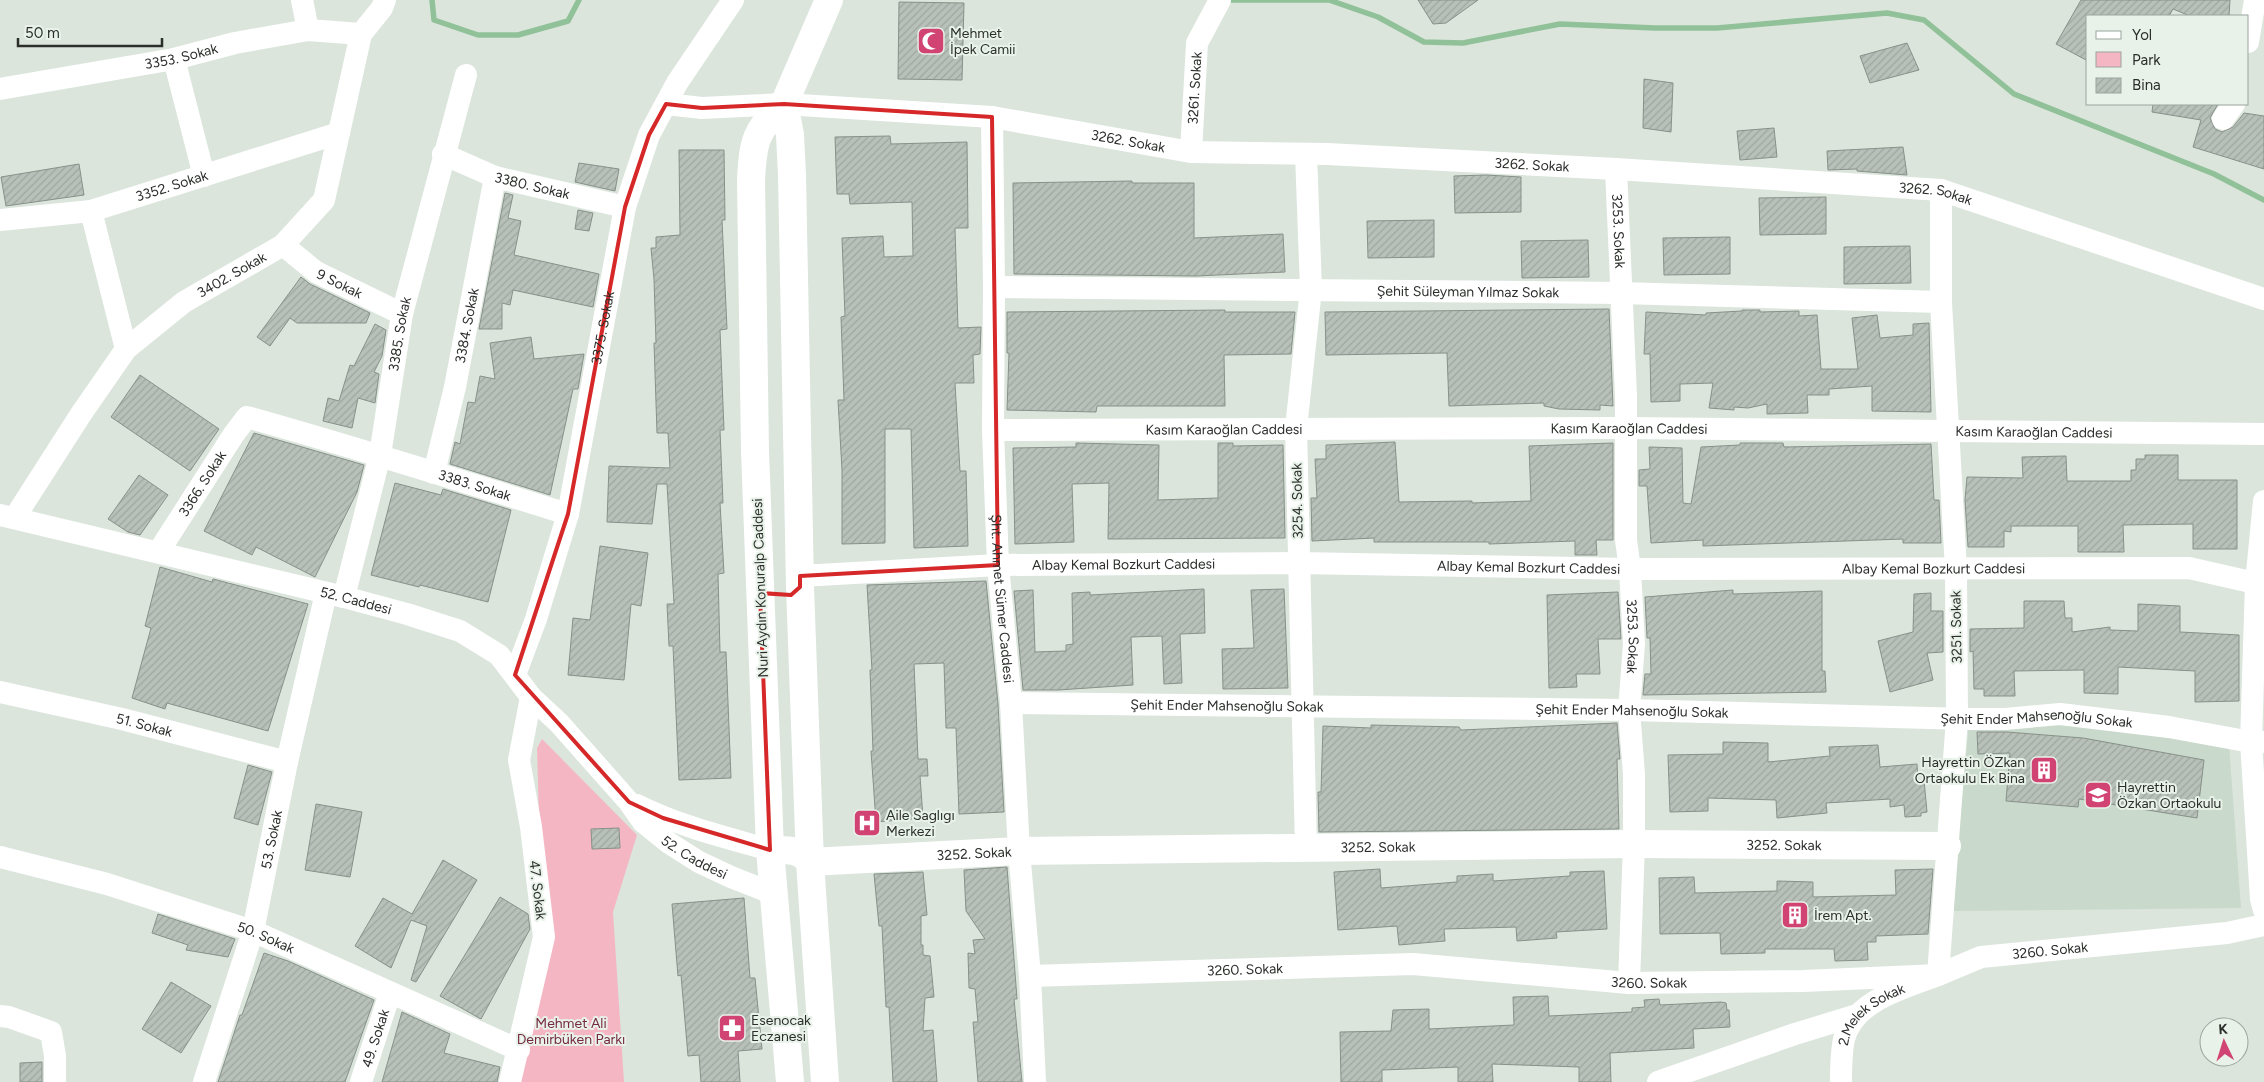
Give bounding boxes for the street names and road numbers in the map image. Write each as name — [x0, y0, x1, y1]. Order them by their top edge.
street label: 3353. Sokak — [143, 40, 220, 73]
street label: 3261. Sokak — [1185, 51, 1206, 125]
street label: 3262. Sokak — [1090, 127, 1167, 156]
street label: 3262. Sokak — [1494, 155, 1570, 176]
street label: 3352. Sokak — [134, 167, 210, 205]
street label: 3380. Sokak — [493, 169, 571, 203]
street label: 3262. Sokak — [1898, 179, 1975, 209]
street label: 3253. Sokak — [1608, 193, 1628, 269]
street label: 3402. Sokak — [194, 248, 270, 302]
street label: 9 Sokak — [314, 266, 365, 302]
street label: Şehit Süleyman Yılmaz Sokak — [1377, 283, 1559, 301]
street label: 3384. Sokak — [452, 286, 483, 365]
street label: 3375. Sokak — [588, 289, 618, 366]
street label: 3385. Sokak — [385, 295, 415, 373]
street label: Kasım Karaoğlan Caddesi — [1550, 420, 1708, 438]
street label: Kasım Karaoğlan Caddesi — [1145, 421, 1303, 439]
street label: Kasım Karaoğlan Caddesi — [1955, 423, 2113, 442]
street label: 3366. Sokak — [175, 448, 230, 520]
street label: 3254. Sokak — [1288, 463, 1307, 539]
street label: 3383. Sokak — [436, 466, 513, 505]
street label: Nuri Aydın Konuralp Caddesi — [749, 498, 772, 678]
street label: Şht. Ahmet Sümer Caddesi — [987, 514, 1017, 684]
street label: Albay Kemal Bozkurt Caddesi — [1032, 556, 1215, 574]
street label: Albay Kemal Bozkurt Caddesi — [1437, 558, 1620, 578]
street label: Albay Kemal Bozkurt Caddesi — [1842, 560, 2025, 578]
street label: 52. Caddesi — [318, 584, 393, 618]
street label: 3251. Sokak — [1947, 590, 1966, 664]
street label: 3253. Sokak — [1623, 599, 1642, 675]
street label: Şehit Ender Mahsenoğlu Sokak — [1130, 696, 1324, 716]
street label: Şehit Ender Mahsenoğlu Sokak — [1535, 701, 1729, 722]
street label: Şehit Ender Mahsenoğlu Sokak — [1940, 706, 2134, 732]
street label: 51. Sokak — [114, 710, 174, 741]
street label: 53. Sokak — [258, 809, 286, 870]
street label: 52. Caddesi — [658, 832, 730, 883]
street label: 3252. Sokak — [1746, 837, 1822, 854]
street label: 3252. Sokak — [1340, 838, 1416, 856]
street label: 3252. Sokak — [936, 843, 1012, 864]
street label: 47. Sokak — [525, 859, 550, 921]
street label: 50. Sokak — [235, 918, 297, 958]
street label: 3260. Sokak — [2011, 939, 2089, 963]
street label: 3260. Sokak — [1207, 960, 1283, 979]
street label: 3260. Sokak — [1610, 973, 1687, 992]
street label: 2.Melek Sokak — [1835, 980, 1908, 1047]
street label: 49. Sokak — [358, 1007, 393, 1070]

